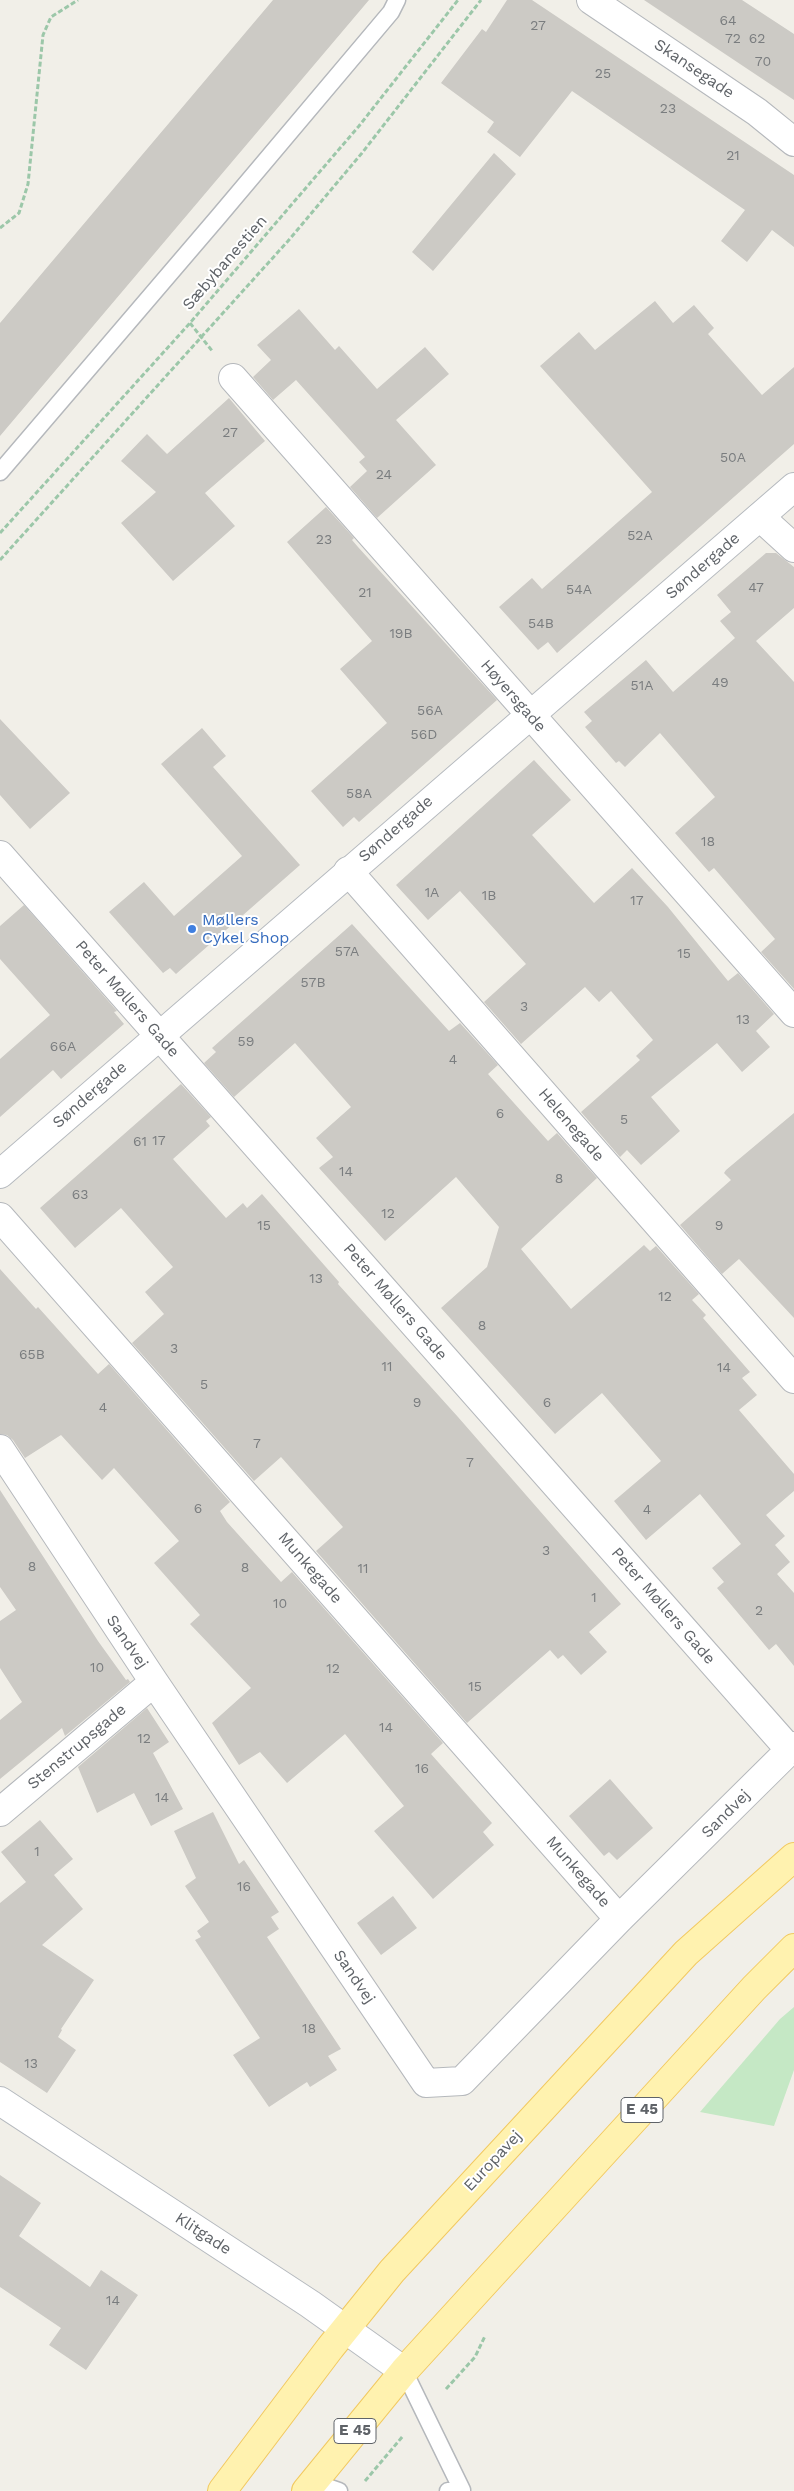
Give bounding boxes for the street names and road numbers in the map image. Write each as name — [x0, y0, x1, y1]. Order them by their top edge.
street label: Skansegade — [650, 35, 738, 103]
street label: Sæbybanestien — [179, 212, 271, 314]
street label: Søndergade — [662, 529, 744, 603]
street label: Høyersgade — [476, 656, 550, 736]
street label: Søndergade — [355, 792, 437, 866]
street label: Peter Møllers Gade — [71, 937, 183, 1061]
street label: Søndergade — [49, 1058, 131, 1132]
street label: Helenegade — [534, 1084, 608, 1166]
street label: Peter Møllers Gade — [339, 1240, 451, 1364]
street label: Munkegade — [274, 1528, 346, 1608]
street label: Peter Møllers Gade — [607, 1544, 719, 1668]
street label: Sandvej — [102, 1611, 152, 1673]
street label: Stenstrupsgade — [24, 1700, 130, 1794]
street label: Sandvej — [698, 1786, 754, 1842]
street label: Munkegade — [542, 1832, 614, 1912]
street label: Sandvej — [329, 1946, 379, 2008]
road number: E 45 — [621, 2098, 663, 2122]
street label: Europavej — [460, 2127, 526, 2195]
street label: Klitgade — [171, 2209, 235, 2259]
road number: E 45 — [334, 2418, 376, 2444]

